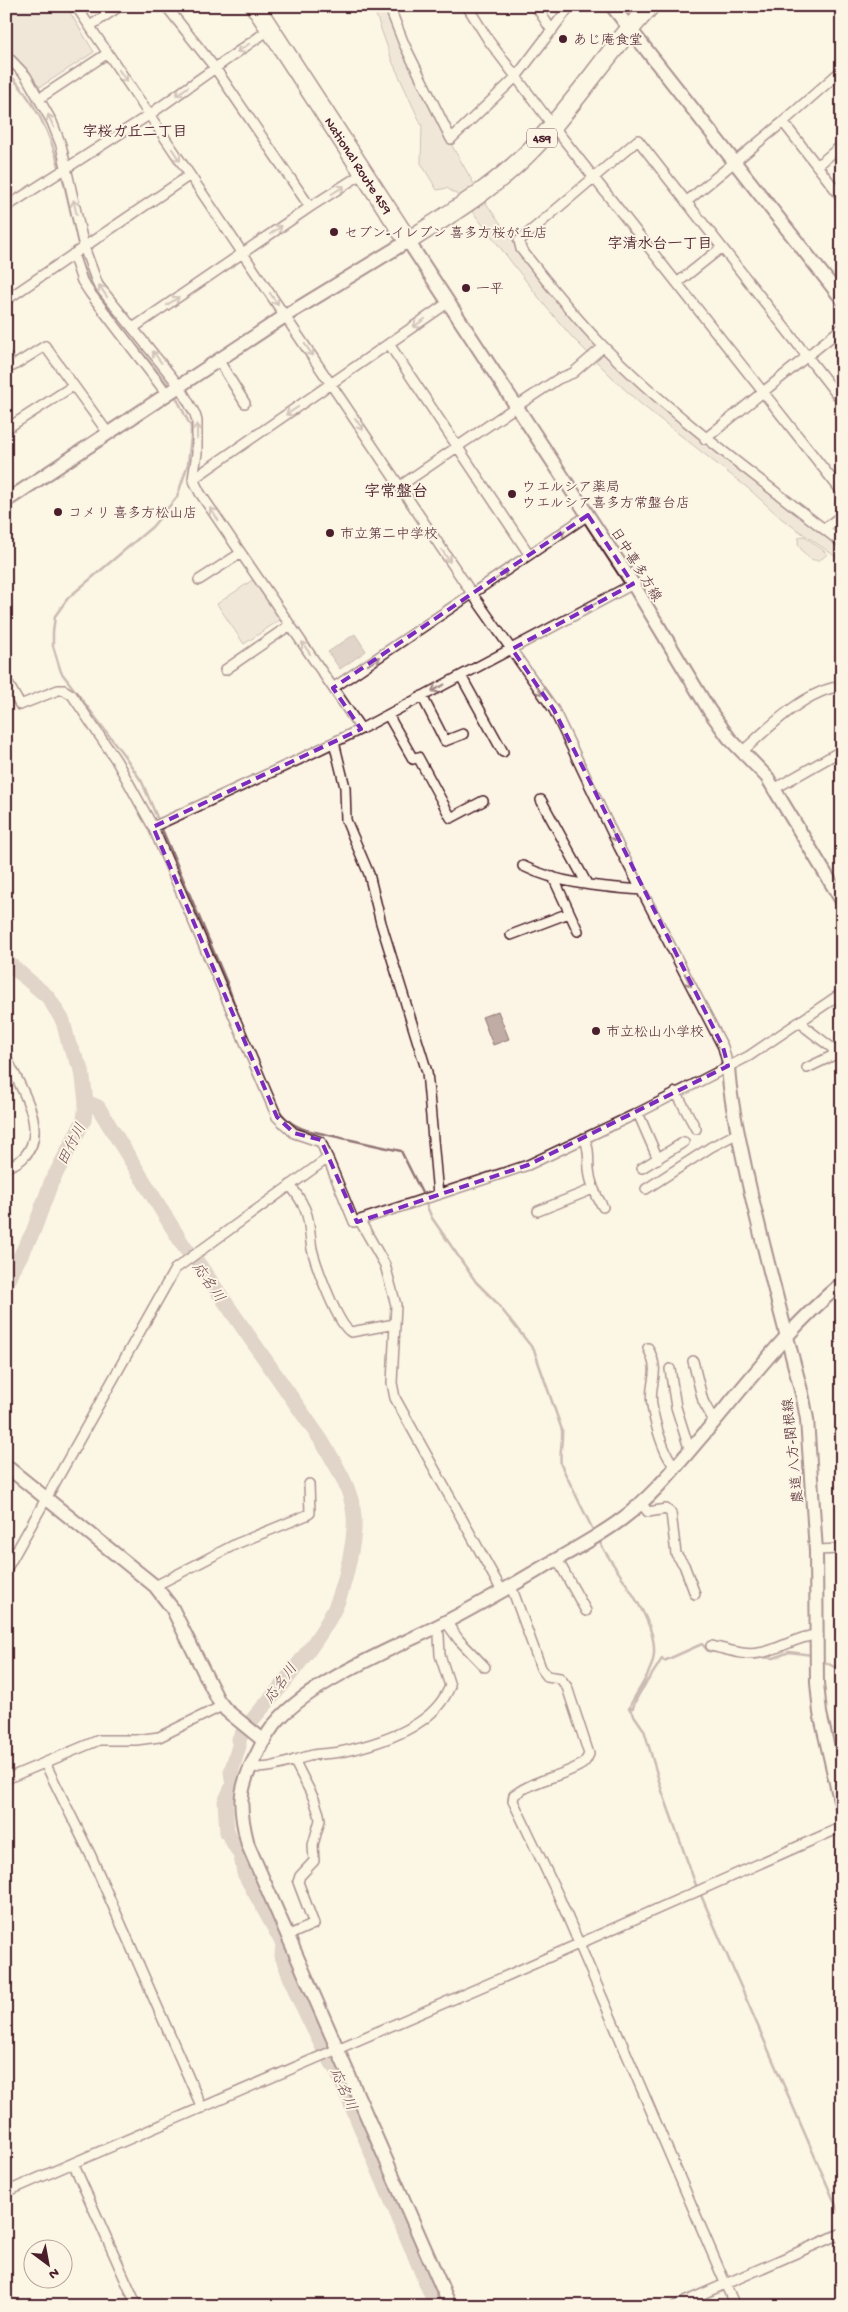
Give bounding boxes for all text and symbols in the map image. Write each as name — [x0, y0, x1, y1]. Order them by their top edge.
marker: あじ庵食堂 — [557, 33, 569, 45]
place label: あじ庵食堂 — [573, 33, 643, 50]
one-way arrow — [236, 43, 250, 53]
one-way arrow — [118, 69, 128, 83]
one-way arrow — [175, 86, 189, 96]
one-way arrow — [46, 114, 56, 129]
street label: National Route 459 — [319, 115, 395, 218]
district label: 字桜ガ丘二丁目 — [82, 123, 188, 142]
road number: 459 — [527, 128, 557, 148]
one-way arrow — [171, 148, 181, 162]
one-way arrow — [330, 184, 344, 194]
one-way arrow — [70, 199, 79, 215]
one-way arrow — [269, 225, 283, 235]
place label: セブン-イレブン 喜多方桜が丘店 — [344, 225, 548, 243]
marker: セブン-イレブン 喜多方桜が丘店 — [328, 226, 340, 238]
district label: 字清水台一丁目 — [607, 235, 713, 254]
marker: 一平 — [460, 282, 472, 294]
place label: 一平 — [476, 282, 504, 299]
one-way arrow — [98, 284, 108, 298]
one-way arrow — [269, 292, 279, 306]
one-way arrow — [166, 296, 180, 306]
one-way arrow — [412, 318, 426, 328]
one-way arrow — [304, 343, 314, 357]
one-way arrow — [152, 351, 163, 364]
one-way arrow — [285, 406, 299, 416]
one-way arrow — [354, 417, 364, 431]
one-way arrow — [193, 423, 202, 439]
place label: ウエルシア薬局 ウエルシア喜多方常盤台店 — [522, 480, 690, 513]
district label: 字常盤台 — [364, 482, 428, 503]
marker: ウエルシア薬局 ウエルシア喜多方常盤台店 — [506, 488, 518, 500]
place label: コメリ 喜多方松山店 — [68, 505, 197, 523]
marker: コメリ 喜多方松山店 — [52, 506, 64, 518]
one-way arrow — [209, 507, 219, 521]
street label: 日中喜多方線 — [605, 525, 665, 605]
marker: 市立第二中学校 — [324, 527, 336, 539]
place label: 市立第二中学校 — [340, 527, 438, 544]
one-way arrow — [551, 529, 565, 539]
one-way arrow — [442, 548, 452, 562]
one-way arrow — [494, 569, 507, 580]
one-way arrow — [583, 603, 598, 612]
one-way arrow — [301, 641, 311, 655]
one-way arrow — [367, 656, 381, 666]
one-way arrow — [534, 682, 544, 696]
one-way arrow — [431, 684, 446, 693]
one-way arrow — [609, 827, 619, 842]
one-way arrow — [684, 972, 693, 987]
marker: 市立松山小学校 — [590, 1025, 602, 1037]
place label: 市立松山小学校 — [606, 1025, 704, 1042]
water label: 田付川 — [55, 1121, 91, 1169]
water label: 応名川 — [187, 1260, 228, 1307]
street label: 農道 八方-関根線 — [781, 1397, 808, 1504]
water label: 応名川 — [261, 1661, 302, 1708]
water label: 応名川 — [325, 2066, 360, 2114]
north arrow — [22, 2240, 72, 2290]
text: N — [45, 2263, 62, 2283]

